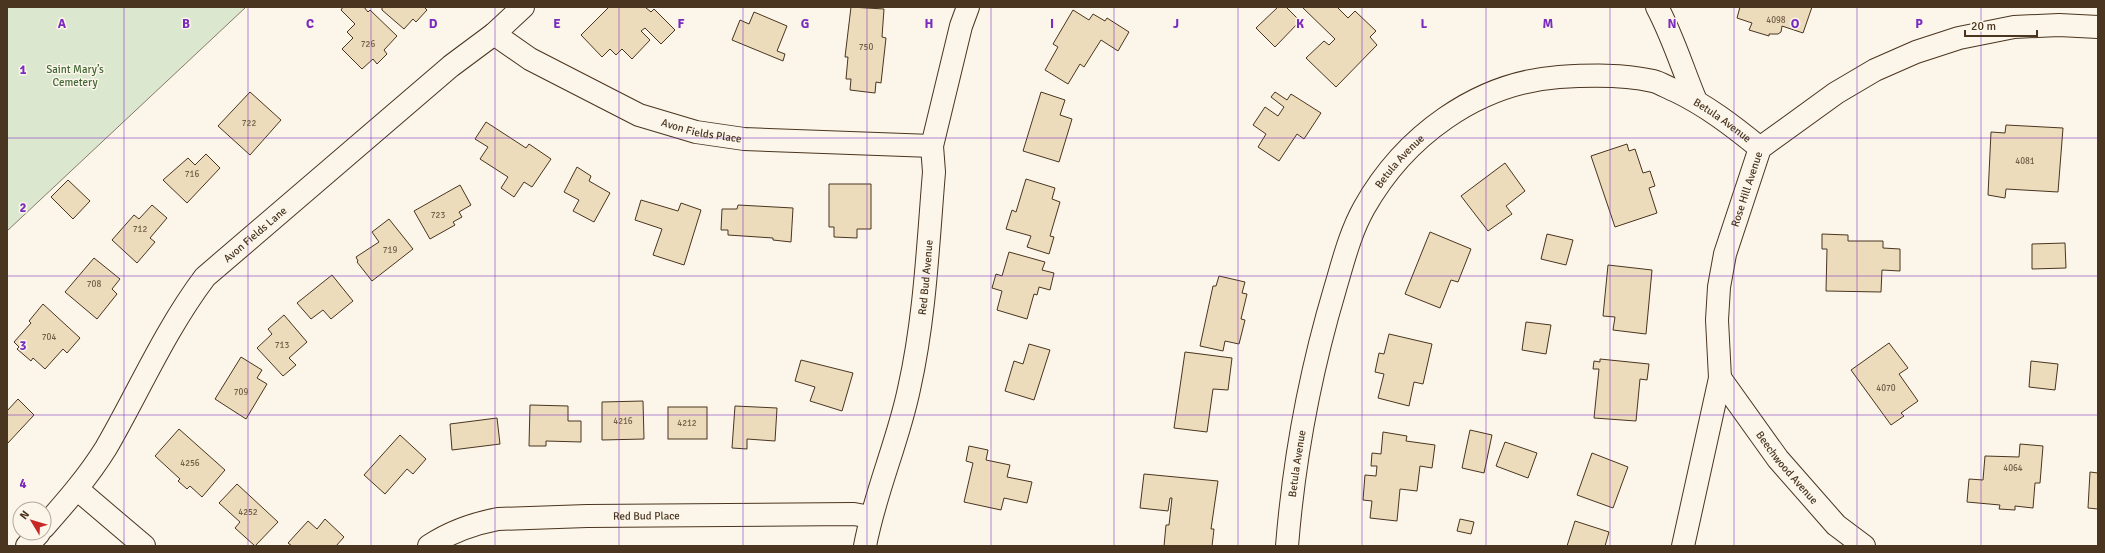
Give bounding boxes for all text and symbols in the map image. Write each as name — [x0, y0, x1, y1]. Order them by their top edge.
scale bar — [1965, 12, 2037, 38]
house number: 4098 — [1766, 15, 1786, 26]
text: A — [58, 16, 67, 32]
text: B — [182, 16, 190, 32]
text: C — [306, 16, 314, 32]
text: D — [429, 16, 438, 32]
text: E — [553, 16, 561, 32]
text: F — [678, 16, 685, 32]
text: G — [801, 16, 809, 32]
text: H — [925, 16, 933, 32]
text: I — [1050, 16, 1054, 32]
text: J — [1173, 16, 1179, 32]
text: K — [1296, 16, 1304, 32]
text: L — [1421, 16, 1428, 32]
text: M — [1543, 16, 1554, 32]
text: N — [1667, 16, 1677, 32]
text: O — [1791, 16, 1800, 32]
text: P — [1915, 16, 1923, 32]
text: 20 m — [1971, 19, 1996, 34]
house number: 726 — [361, 39, 375, 50]
house number: 750 — [859, 42, 873, 53]
text: 1 — [19, 62, 27, 78]
park label: Saint Mary’s Cemetery — [46, 63, 104, 89]
street label: Betula Avenue — [1691, 95, 1754, 145]
street label: Avon Fields Place — [660, 116, 743, 145]
house number: 722 — [242, 118, 256, 129]
street label: Betula Avenue — [1372, 131, 1426, 191]
street label: Rose Hill Avenue — [1728, 150, 1765, 229]
house number: 4081 — [2015, 156, 2035, 167]
house number: 716 — [185, 169, 199, 180]
text: 2 — [19, 200, 27, 216]
street label: Avon Fields Lane — [221, 204, 289, 265]
house number: 723 — [431, 210, 445, 221]
house number: 712 — [133, 224, 147, 235]
street label: Red Bud Avenue — [915, 239, 935, 316]
house number: 719 — [383, 245, 397, 256]
house number: 708 — [87, 279, 101, 290]
house number: 704 — [42, 332, 56, 343]
text: 3 — [19, 338, 27, 354]
house number: 713 — [275, 340, 289, 351]
house number: 4070 — [1876, 383, 1896, 394]
house number: 709 — [234, 387, 248, 398]
house number: 4216 — [613, 416, 633, 427]
house number: 4212 — [677, 418, 697, 429]
street label: Beechwood Avenue — [1754, 428, 1821, 507]
street label: Betula Avenue — [1285, 429, 1308, 498]
house number: 4256 — [180, 458, 200, 469]
house number: 4064 — [2003, 463, 2023, 474]
text: 4 — [19, 476, 27, 492]
north arrow — [12, 501, 52, 541]
house number: 4252 — [238, 507, 258, 518]
text: N — [17, 508, 32, 522]
street label: Red Bud Place — [613, 509, 680, 522]

